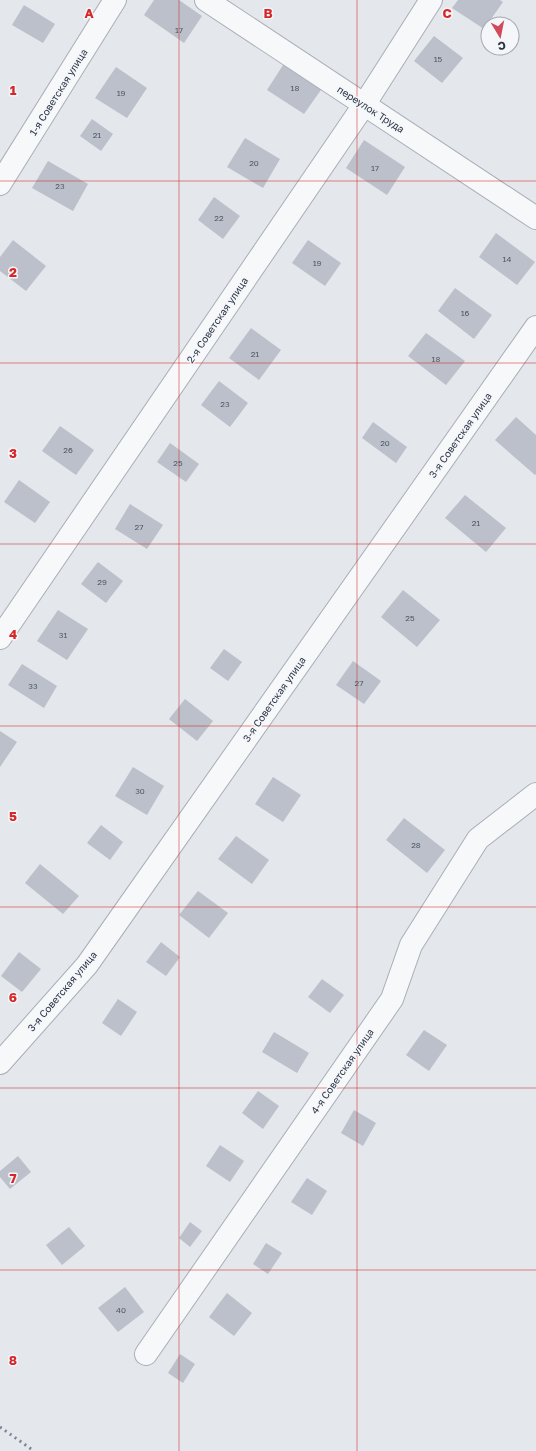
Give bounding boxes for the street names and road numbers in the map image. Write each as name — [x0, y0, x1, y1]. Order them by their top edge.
street label: 1-я Советская улица — [26, 46, 90, 138]
street label: переулок Труда — [335, 83, 407, 135]
street label: 2-я Советская улица — [184, 275, 250, 365]
street label: 3-я Советская улица — [426, 390, 494, 480]
street label: 3-я Советская улица — [240, 654, 308, 744]
street label: 3-я Советская улица — [25, 948, 99, 1034]
street label: 4-я Советская улица — [308, 1026, 376, 1116]

